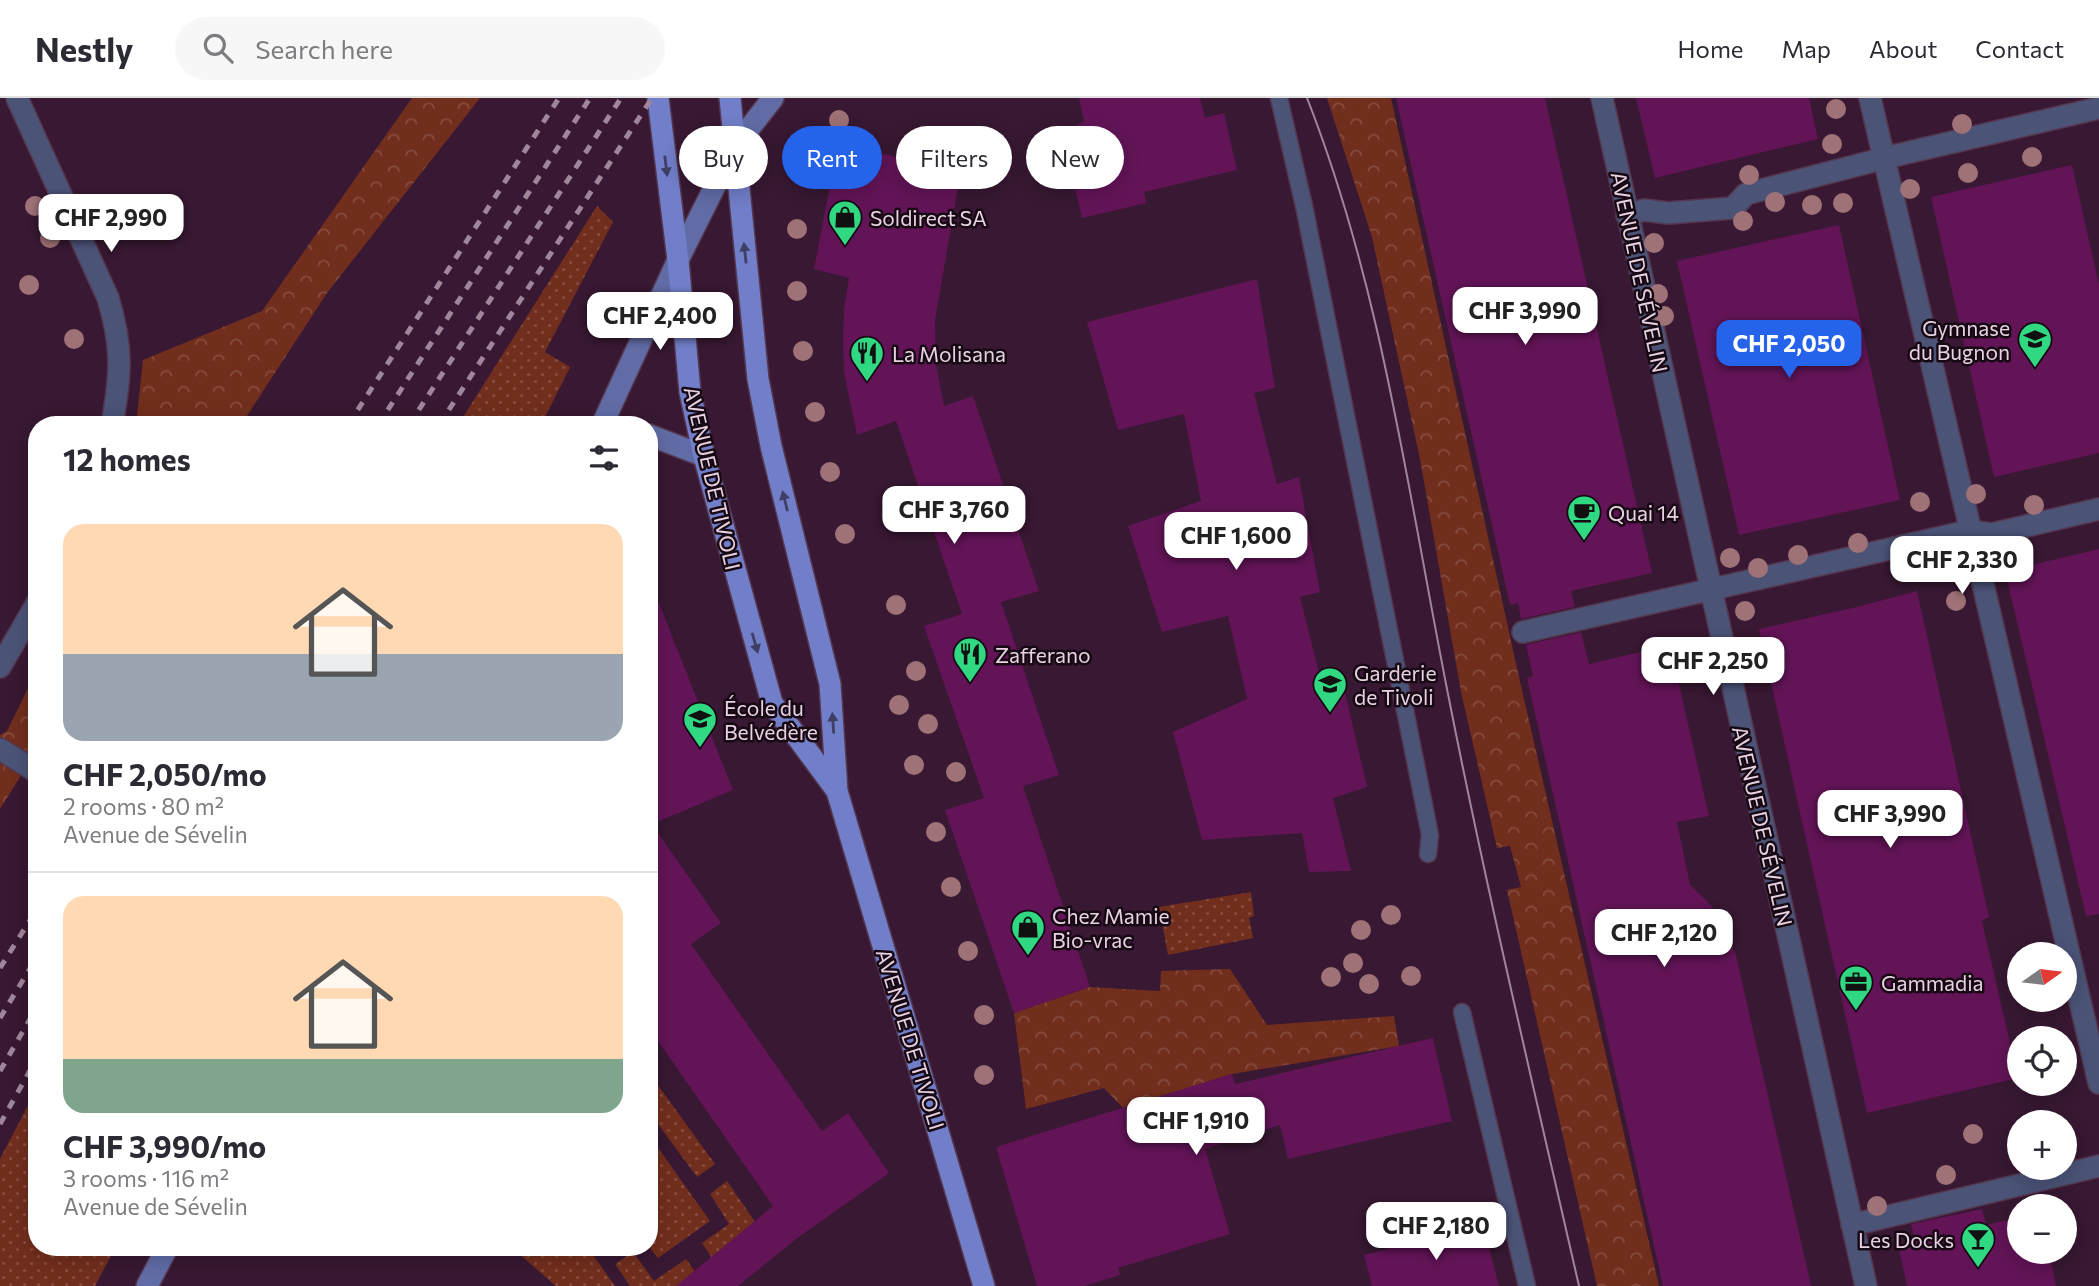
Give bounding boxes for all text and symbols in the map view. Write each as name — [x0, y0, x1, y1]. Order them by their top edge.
search box — [175, 17, 665, 80]
text: Nestly — [35, 28, 133, 69]
icon: search — [199, 29, 237, 67]
text: Search here — [255, 33, 393, 64]
text: Home — [1678, 34, 1744, 63]
text: Map — [1782, 34, 1831, 63]
text: About — [1869, 34, 1937, 63]
text: Contact — [1975, 34, 2064, 63]
chip: Buy — [679, 126, 768, 189]
chip: Rent — [782, 126, 882, 189]
chip: Filters — [896, 126, 1012, 189]
chip: New — [1026, 126, 1124, 189]
one-way arrow — [661, 155, 672, 177]
street label: AVENUE DE SÉVELIN — [1606, 169, 1674, 375]
pin: CHF 2,990 — [31, 194, 191, 254]
shop icon: Soldirect SA — [826, 198, 864, 247]
text: CHF 2,990 — [55, 203, 167, 231]
place label: Soldirect SA — [870, 205, 987, 230]
one-way arrow — [739, 242, 750, 264]
pin: CHF 3,990 — [1445, 288, 1605, 347]
pin: CHF 2,400 — [580, 292, 740, 352]
text: CHF 3,990 — [1469, 296, 1581, 324]
text: CHF 2,400 — [603, 301, 717, 329]
place label: Gymnase du Bugnon — [1909, 315, 2010, 364]
pin: CHF 2,050 — [1709, 320, 1869, 380]
school or university icon: Gymnase du Bugnon — [2016, 320, 2054, 369]
text: CHF 2,050 — [1732, 329, 1846, 357]
restaurant icon: La Molisana — [848, 334, 886, 383]
place label: La Molisana — [892, 341, 1006, 366]
street label: AVENUE DE TIVOLI — [680, 384, 746, 572]
icon: filters — [585, 439, 623, 477]
text: 12 homes — [63, 440, 191, 477]
pin: CHF 3,760 — [874, 486, 1034, 546]
one-way arrow — [779, 490, 790, 512]
cafe icon: Quai 14 — [1565, 493, 1603, 542]
text: CHF 3,760 — [898, 495, 1010, 523]
place label: Quai 14 — [1608, 500, 1679, 525]
pin: CHF 1,600 — [1156, 512, 1316, 572]
text: CHF 1,600 — [1180, 521, 1292, 549]
pin: CHF 2,330 — [1882, 536, 2042, 596]
text: CHF 2,330 — [1906, 545, 2018, 573]
icon: home — [280, 569, 406, 695]
one-way arrow — [750, 632, 761, 654]
restaurant icon: Zafferano — [951, 635, 989, 684]
pin: CHF 2,250 — [1633, 638, 1793, 697]
place label: Zafferano — [995, 642, 1091, 667]
text: CHF 2,250 — [1657, 646, 1769, 674]
place label: Garderie de Tivoli — [1354, 660, 1436, 709]
school or university icon: Garderie de Tivoli — [1311, 665, 1349, 714]
place label: École du Belvédère — [724, 695, 818, 744]
school or university icon: École du Belvédère — [681, 700, 719, 749]
one-way arrow — [827, 712, 838, 734]
street label: AVENUE DE SÉVELIN — [1728, 723, 1798, 929]
text: CHF 2,050/mo — [63, 755, 267, 792]
pin: CHF 3,990 — [1810, 790, 1970, 850]
text: 2 rooms · 80 m² — [63, 792, 224, 820]
text: CHF 3,990 — [1834, 799, 1946, 827]
text: Avenue de Sévelin — [63, 820, 248, 848]
place label: Chez Mamie Bio-vrac — [1052, 903, 1170, 952]
shop icon: Chez Mamie Bio-vrac — [1009, 908, 1047, 957]
pin: CHF 2,120 — [1584, 910, 1744, 969]
text: CHF 2,120 — [1611, 918, 1717, 946]
icon: home — [280, 941, 406, 1067]
north arrow — [2007, 942, 2077, 1012]
map controls — [2007, 942, 2077, 1264]
street label: AVENUE DE TIVOLI — [872, 946, 950, 1132]
office icon: Gammadia — [1837, 963, 1875, 1012]
place label: Gammadia — [1881, 970, 1984, 995]
button: locate — [2007, 1026, 2077, 1096]
pin: CHF 1,910 — [1116, 1098, 1276, 1157]
text: CHF 1,910 — [1143, 1106, 1249, 1134]
button: + — [2007, 1110, 2077, 1180]
text: CHF 3,990/mo — [63, 1127, 266, 1164]
text: 3 rooms · 116 m² — [63, 1164, 229, 1192]
text: Avenue de Sévelin — [63, 1192, 248, 1220]
button: − — [2007, 1194, 2077, 1264]
pin: CHF 2,180 — [1356, 1202, 1516, 1262]
text: CHF 2,180 — [1382, 1211, 1490, 1239]
bar icon: Les Docks — [1959, 1220, 1997, 1269]
place label: Les Docks — [1858, 1227, 1954, 1252]

